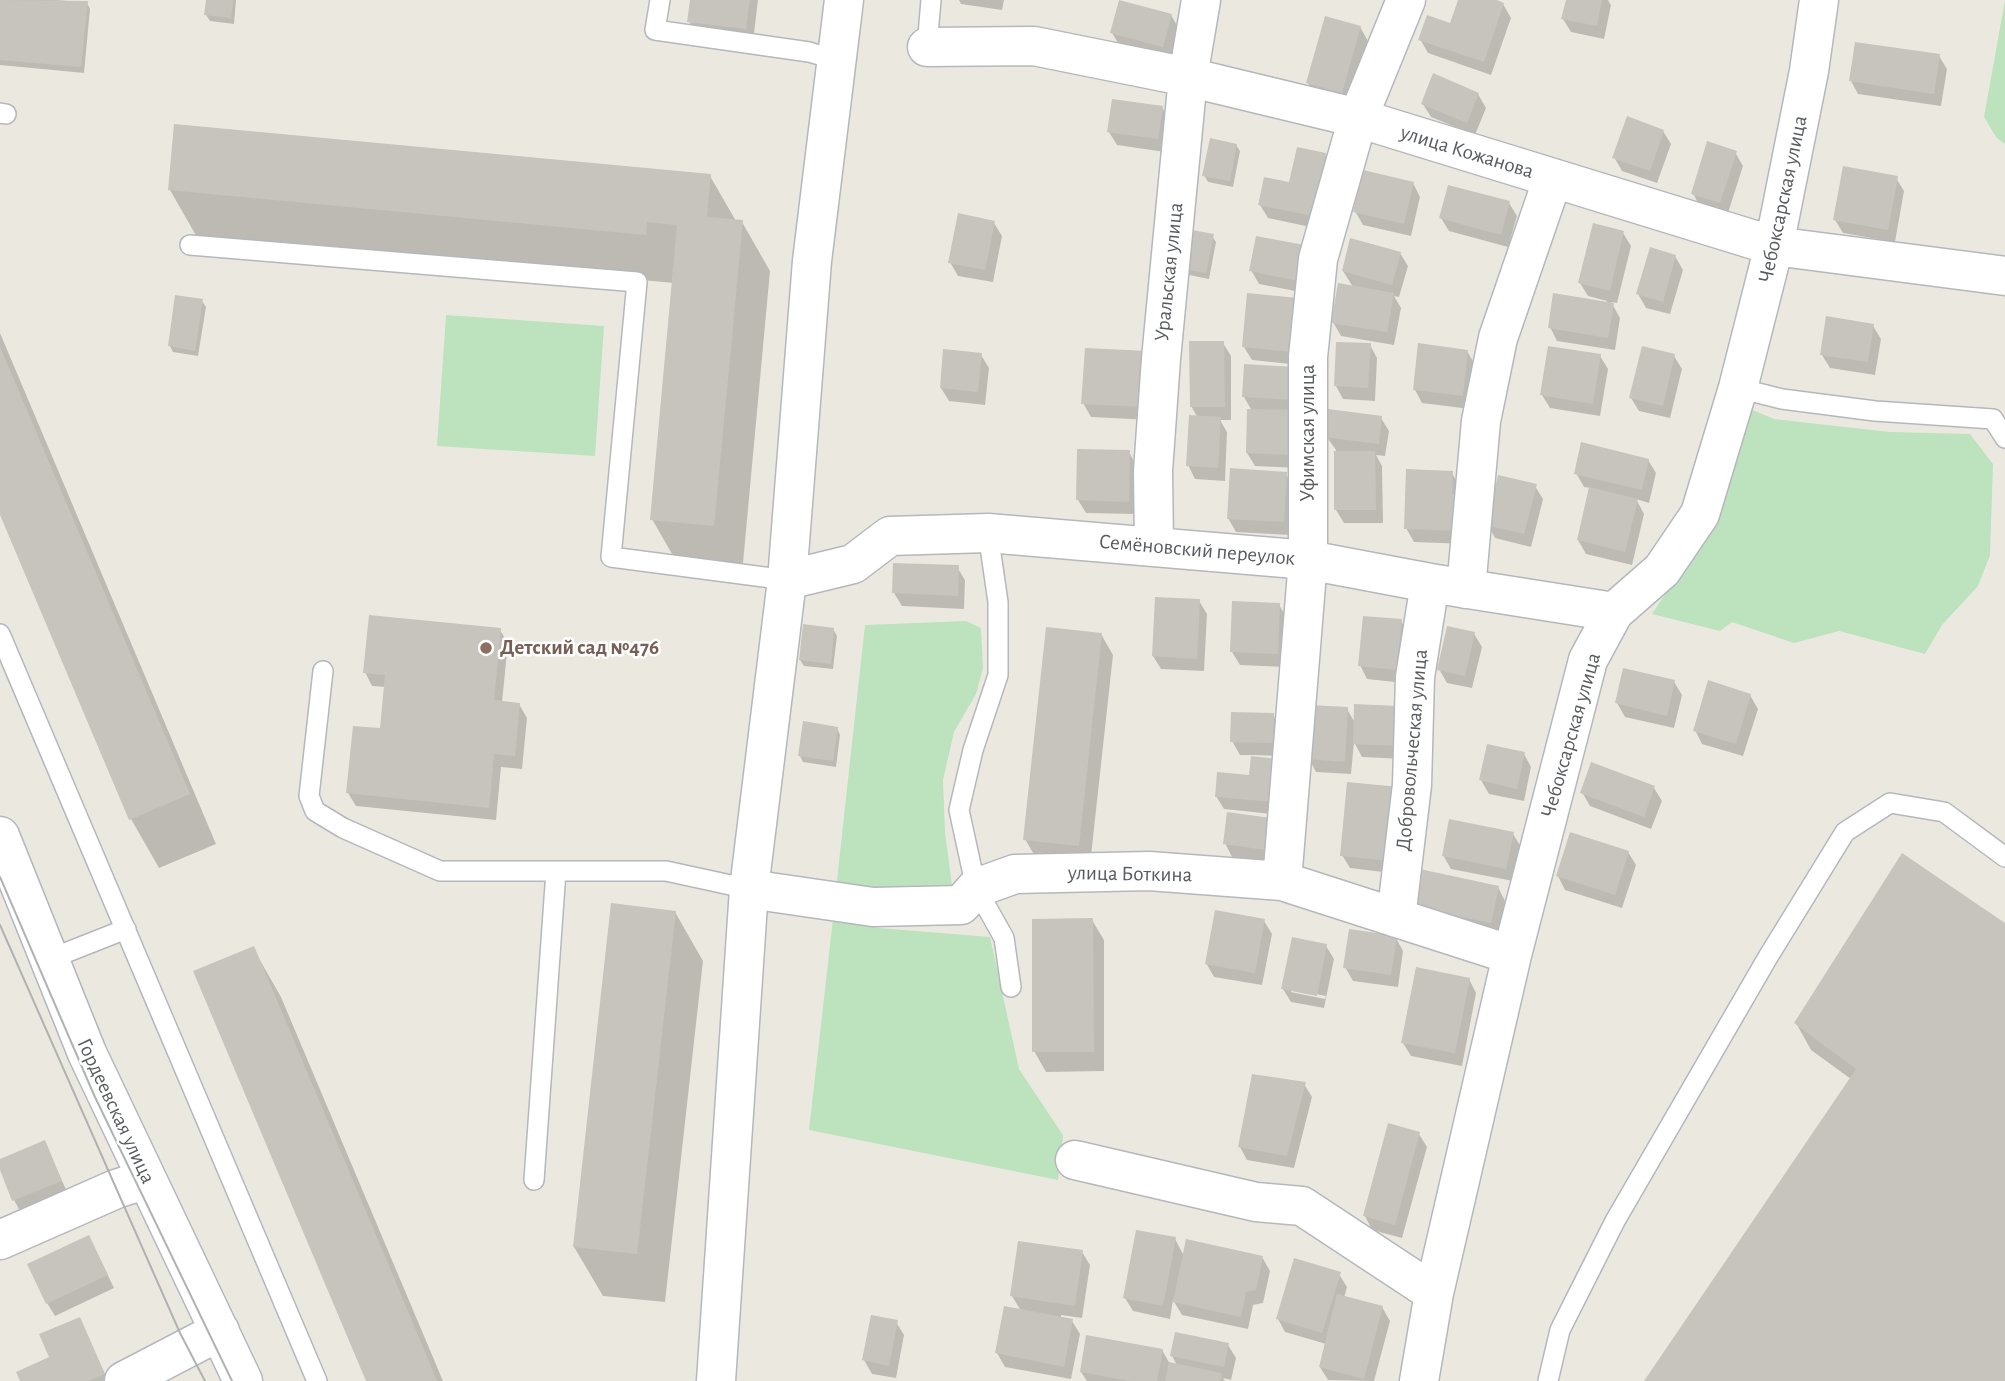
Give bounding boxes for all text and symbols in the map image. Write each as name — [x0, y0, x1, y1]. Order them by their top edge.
street label: Чебоксарская улица — [1753, 113, 1813, 285]
street label: улица Кожанова — [1397, 120, 1537, 184]
street label: Уральская улица — [1149, 201, 1189, 343]
street label: Уфимская улица — [1295, 364, 1321, 502]
street label: Семёновский переулок — [1098, 529, 1296, 571]
place label: Детский сад №476 — [500, 635, 659, 661]
marker: Детский сад №476 — [478, 640, 494, 656]
street label: Добровольческая улица — [1391, 648, 1433, 852]
street label: Чебоксарская улица — [1535, 650, 1607, 820]
street label: улица Боткина — [1068, 860, 1192, 888]
street label: Гордеевская улица — [71, 1034, 161, 1188]

